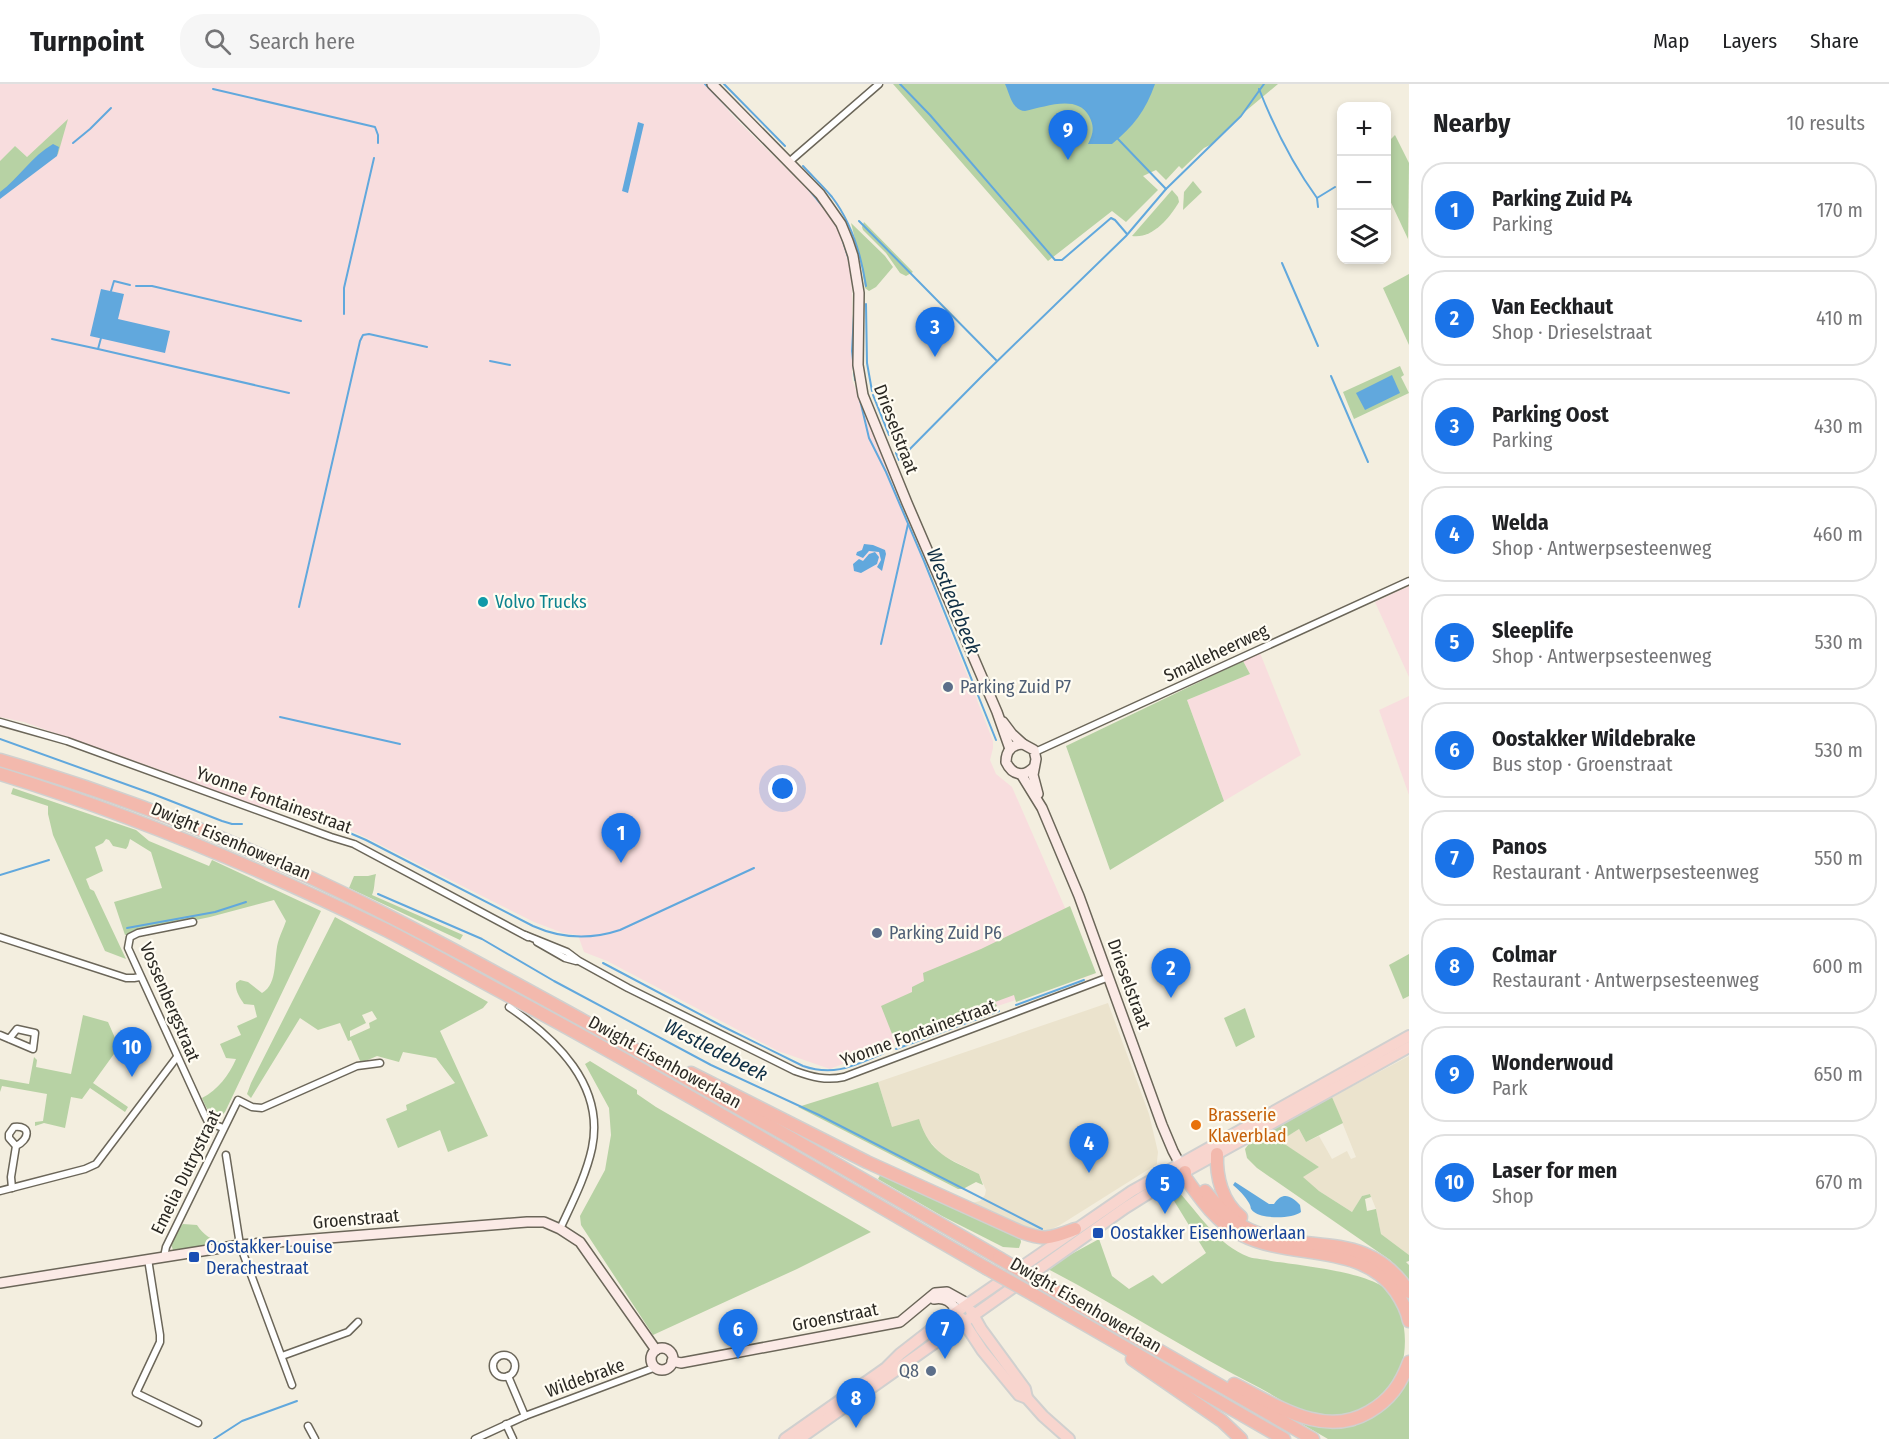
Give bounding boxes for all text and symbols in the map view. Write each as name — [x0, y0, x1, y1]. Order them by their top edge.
search box — [180, 14, 600, 68]
text: Turnpoint — [30, 25, 144, 58]
icon: search — [201, 25, 234, 58]
text: Search here — [249, 28, 355, 55]
text: Map — [1653, 28, 1689, 54]
text: Layers — [1722, 28, 1777, 54]
text: Share — [1810, 28, 1859, 54]
map controls — [1337, 102, 1391, 264]
button: + — [1337, 102, 1391, 156]
text: Nearby — [1433, 108, 1510, 139]
pin: 9 — [1048, 110, 1088, 160]
text: 10 results — [1786, 111, 1865, 135]
button: − — [1337, 156, 1391, 210]
text: Parking Zuid P4 — [1492, 185, 1632, 212]
text: 1 — [1450, 198, 1459, 222]
text: 170 m — [1817, 198, 1863, 222]
button: layers — [1337, 210, 1391, 264]
text: Parking — [1492, 212, 1553, 236]
text: Van Eeckhaut — [1492, 293, 1613, 320]
text: 2 — [1450, 306, 1459, 330]
text: 410 m — [1816, 306, 1863, 330]
pin: 3 — [916, 308, 954, 357]
text: Shop · Drieselstraat — [1492, 320, 1652, 344]
street label: Drieselstraat — [869, 381, 923, 477]
text: Parking Oost — [1492, 401, 1609, 428]
text: 3 — [1450, 414, 1459, 438]
text: 430 m — [1814, 414, 1863, 438]
text: Parking — [1492, 428, 1553, 452]
text: Welda — [1492, 509, 1549, 536]
text: 4 — [1449, 522, 1460, 546]
text: 460 m — [1813, 522, 1863, 546]
text: Shop · Antwerpsesteenweg — [1492, 536, 1711, 560]
water label: Westledebeek — [922, 544, 986, 658]
place label: Volvo Trucks — [495, 591, 587, 613]
marker: Volvo Trucks — [476, 595, 490, 609]
text: Sleeplife — [1492, 617, 1573, 644]
street label: Smalleheerweg — [1160, 619, 1272, 687]
text: 5 — [1450, 630, 1459, 654]
text: 530 m — [1814, 630, 1863, 654]
text: Shop · Antwerpsesteenweg — [1492, 644, 1711, 668]
place label: Parking Zuid P7 — [960, 676, 1071, 698]
marker: Parking Zuid P7 — [941, 680, 955, 694]
text: Oostakker Wildebrake — [1492, 725, 1696, 752]
text: 6 — [1449, 738, 1460, 762]
text: 530 m — [1814, 738, 1863, 762]
text: Bus stop · Groenstraat — [1492, 752, 1673, 776]
street label: Yvonne Fontainestraat — [193, 762, 355, 838]
your location — [768, 774, 797, 803]
street label: Dwight Eisenhowerlaan — [148, 797, 314, 885]
pin: 1 — [602, 814, 640, 863]
text: Panos — [1492, 833, 1547, 860]
text: 7 — [1450, 846, 1459, 870]
text: 550 m — [1814, 846, 1863, 870]
text: Restaurant · Antwerpsesteenweg — [1492, 860, 1759, 884]
place label: Parking Zuid P6 — [889, 922, 1002, 944]
marker: Parking Zuid P6 — [870, 926, 884, 940]
street label: Drieselstraat — [1103, 936, 1155, 1032]
street label: Vossenbergstraat — [135, 939, 205, 1065]
text: Colmar — [1492, 941, 1557, 968]
pin: 2 — [1152, 948, 1190, 998]
text: 8 — [1449, 954, 1460, 978]
text: 600 m — [1812, 954, 1863, 978]
text: Restaurant · Antwerpsesteenweg — [1492, 968, 1759, 992]
street label: Yvonne Fontainestraat — [837, 995, 999, 1071]
street label: Dwight Eisenhowerlaan — [585, 1011, 745, 1113]
water label: Westledebeek — [660, 1014, 772, 1086]
pin: 10 — [112, 1028, 152, 1077]
text: Wonderwoud — [1492, 1049, 1614, 1076]
text: 9 — [1449, 1062, 1460, 1086]
text: 650 m — [1814, 1062, 1863, 1086]
text: Park — [1492, 1076, 1528, 1100]
place label: Brasserie Klaverblad — [1208, 1104, 1287, 1147]
street label: Emelia Dutrystraat — [146, 1106, 226, 1238]
marker: Brasserie Klaverblad — [1189, 1118, 1203, 1132]
pin: 4 — [1070, 1124, 1108, 1173]
text: Laser for men — [1492, 1157, 1617, 1184]
pin: 5 — [1146, 1164, 1184, 1214]
text: 10 — [1445, 1170, 1464, 1194]
text: 670 m — [1815, 1170, 1863, 1194]
text: Shop — [1492, 1184, 1534, 1208]
street label: Groenstraat — [312, 1204, 400, 1234]
place label: Oostakker Eisenhowerlaan — [1110, 1222, 1306, 1244]
marker: Oostakker Eisenhowerlaan — [1091, 1226, 1105, 1240]
place label: Oostakker Louise Derachestraat — [206, 1236, 333, 1279]
marker: Oostakker Louise Derachestraat — [187, 1250, 201, 1264]
street label: Dwight Eisenhowerlaan — [1006, 1253, 1166, 1357]
street label: Groenstraat — [790, 1298, 880, 1336]
pin: 6 — [718, 1310, 758, 1359]
pin: 7 — [926, 1310, 964, 1359]
street label: Wildebrake — [542, 1354, 628, 1402]
place label: Q8 — [899, 1360, 919, 1382]
marker: Q8 — [924, 1364, 938, 1378]
pin: 8 — [836, 1378, 876, 1428]

